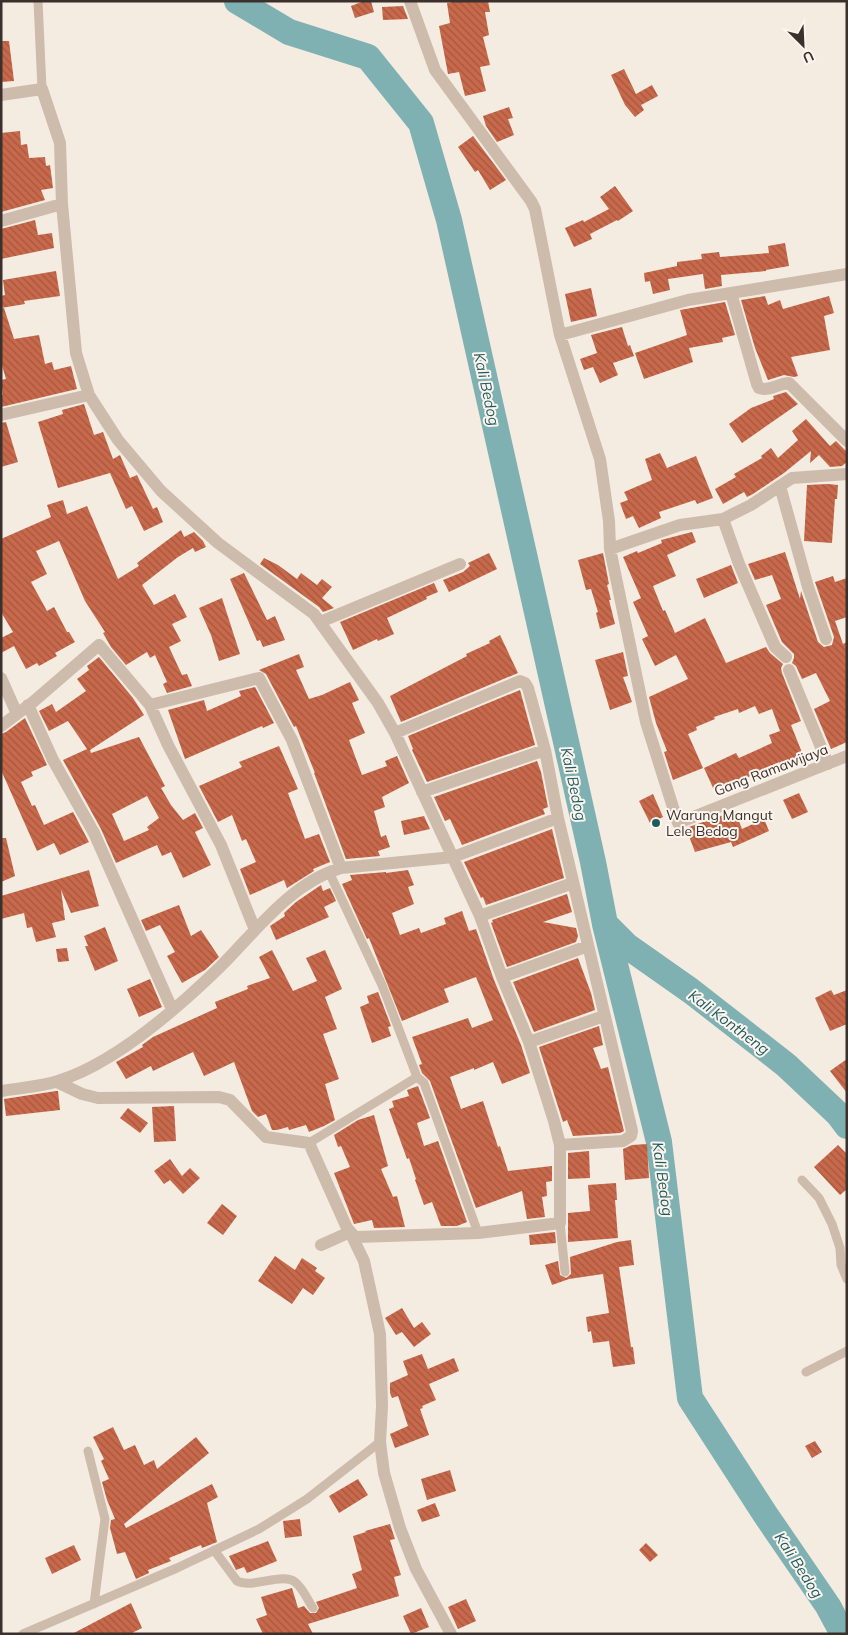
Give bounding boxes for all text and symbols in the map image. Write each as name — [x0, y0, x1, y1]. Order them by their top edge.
north arrow — [778, 20, 828, 70]
text: U — [800, 47, 817, 67]
water label: Kali Bedog — [470, 351, 504, 427]
street label: Gang Ramawijaya — [712, 740, 830, 800]
water label: Kali Bedog — [557, 746, 591, 822]
place label: Warung Mangut Lele Bedog — [666, 806, 773, 840]
marker: Warung Mangut Lele Bedog — [650, 817, 662, 829]
water label: Kali Kontheng — [685, 985, 773, 1059]
water label: Kali Bedog — [648, 1141, 678, 1217]
water label: Kali Bedog — [771, 1529, 827, 1601]

